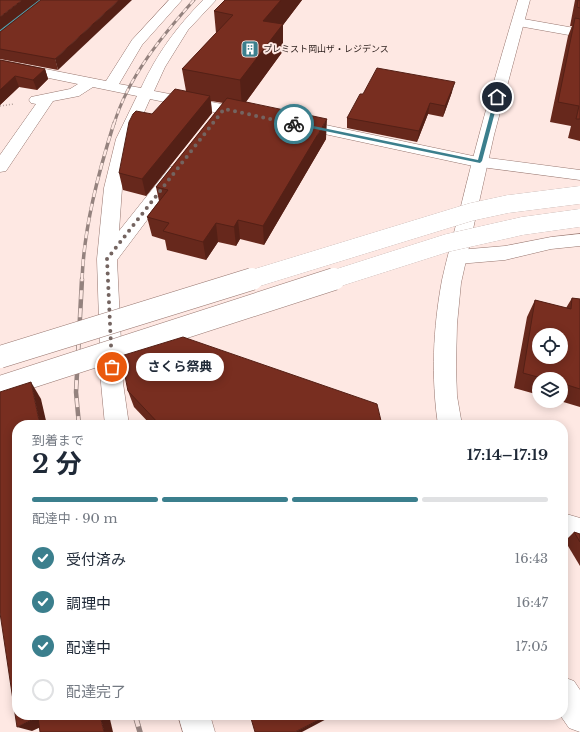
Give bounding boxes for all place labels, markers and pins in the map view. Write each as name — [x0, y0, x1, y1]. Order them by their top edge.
building icon: プレミスト岡山ザ・レジデンス — [240, 39, 260, 59]
place label: プレミスト岡山ザ・レジデンス — [263, 43, 389, 54]
pin — [480, 80, 514, 114]
pin — [95, 350, 129, 384]
callout: さくら祭典 — [136, 353, 224, 381]

